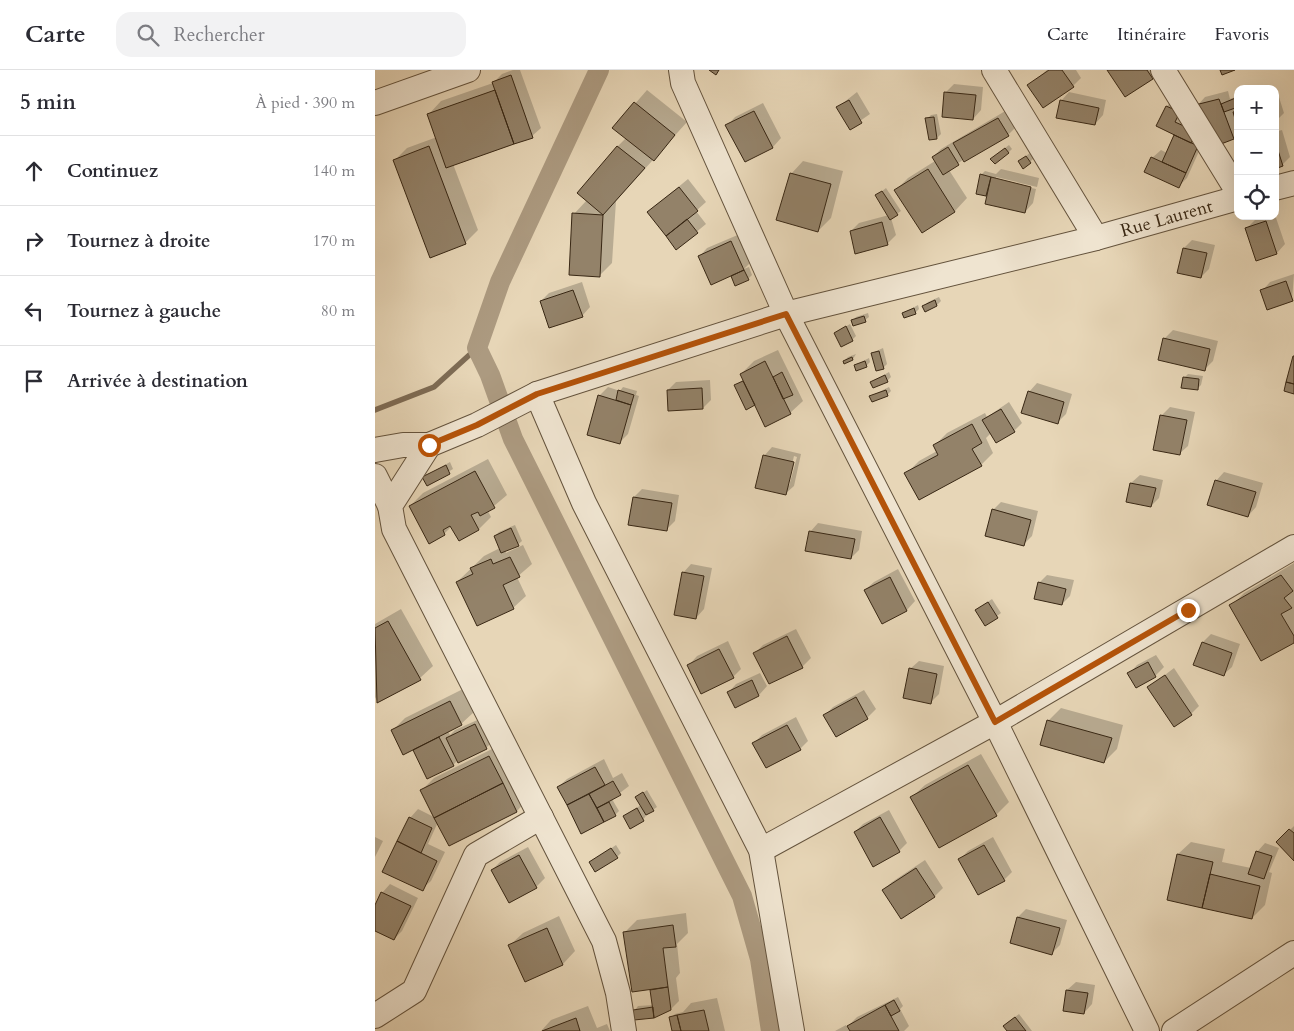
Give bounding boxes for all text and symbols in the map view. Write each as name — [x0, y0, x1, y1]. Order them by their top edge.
search box — [116, 12, 466, 57]
text: Carte — [25, 18, 86, 51]
icon: search — [134, 21, 162, 49]
text: Rechercher — [174, 22, 265, 48]
text: Carte — [1047, 22, 1089, 47]
text: Itinéraire — [1117, 22, 1186, 47]
text: Favoris — [1214, 22, 1269, 47]
map controls — [1234, 85, 1279, 220]
button: + — [1234, 85, 1279, 130]
text: 5 min — [20, 88, 76, 117]
text: À pied · 390 m — [255, 92, 355, 114]
button: − — [1234, 130, 1279, 175]
icon: ahead — [20, 157, 48, 185]
text: Continuez — [67, 158, 158, 184]
text: 140 m — [313, 160, 355, 182]
button: locate — [1234, 175, 1279, 220]
street label: Rue Laurent — [1118, 193, 1216, 243]
icon: right — [20, 227, 48, 255]
text: Tournez à droite — [67, 228, 210, 254]
text: 170 m — [313, 230, 355, 252]
icon: left — [20, 297, 48, 325]
text: Tournez à gauche — [67, 298, 221, 324]
text: 80 m — [321, 300, 355, 322]
icon: arrive — [20, 367, 48, 395]
text: Arrivée à destination — [67, 368, 248, 394]
route start — [418, 434, 441, 457]
route end — [1177, 599, 1200, 622]

